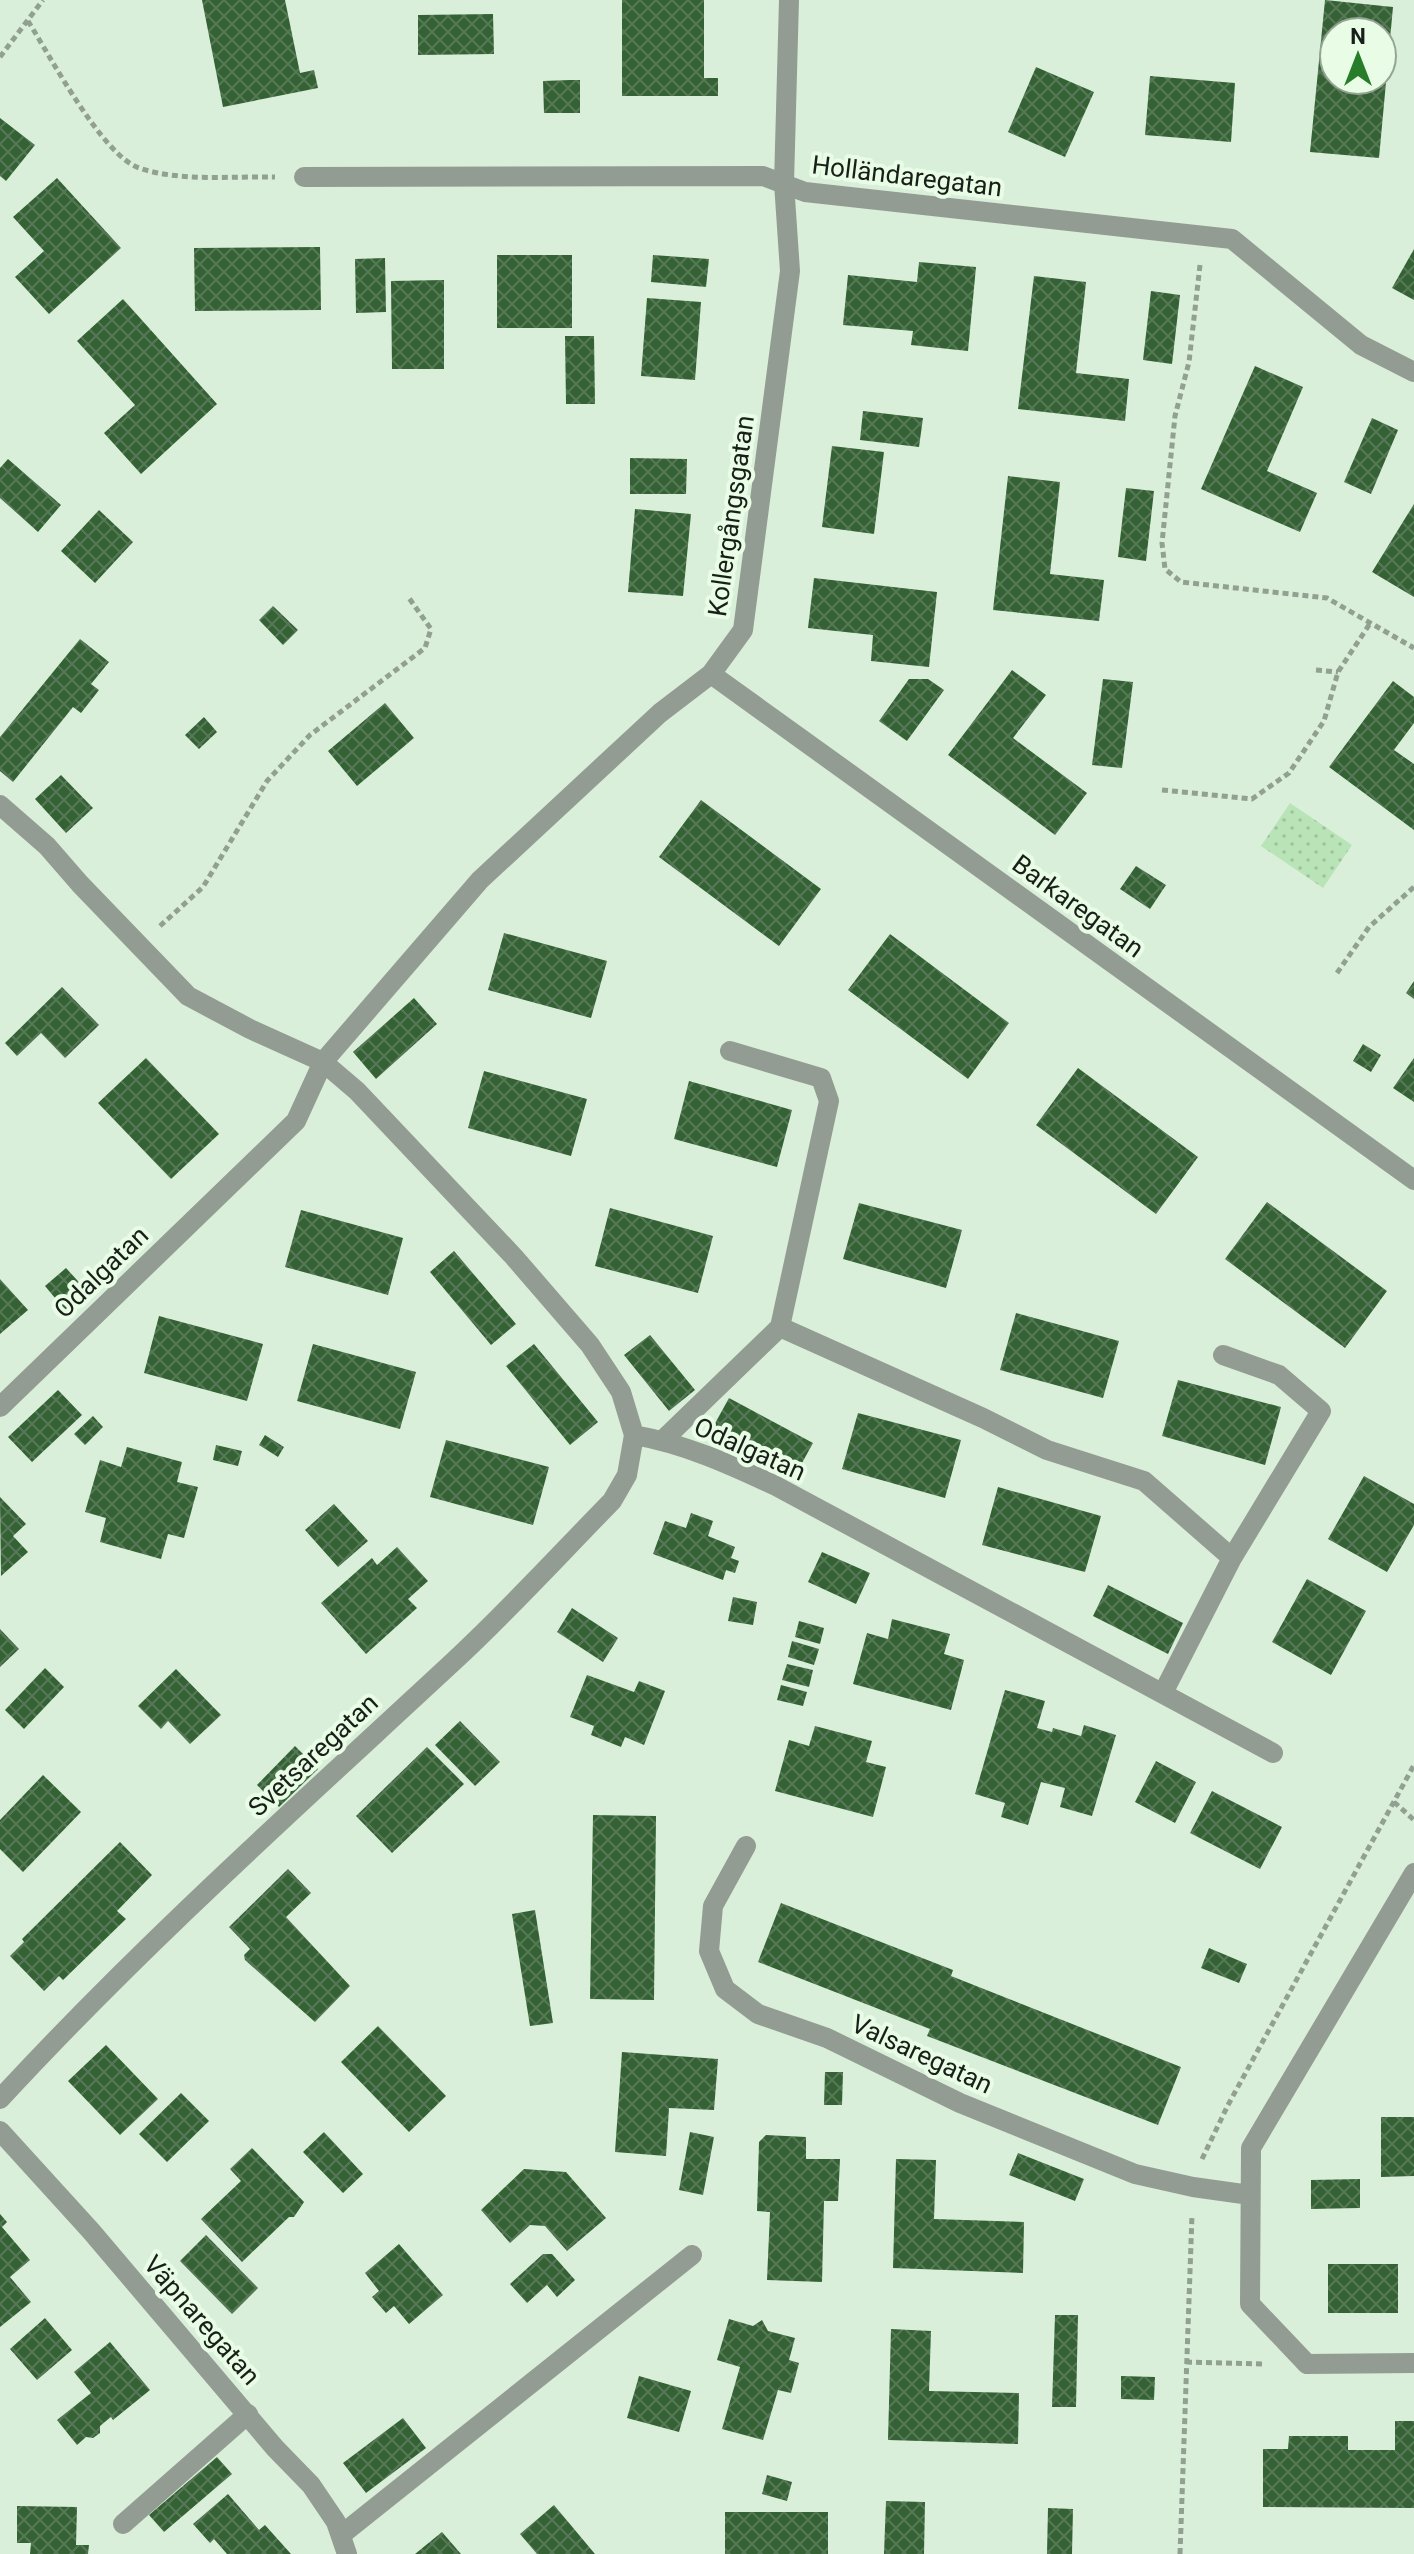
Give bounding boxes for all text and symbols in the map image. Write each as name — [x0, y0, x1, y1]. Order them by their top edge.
north arrow — [1318, 16, 1398, 96]
text: N — [1350, 24, 1366, 49]
street label: Holländaregatan — [810, 149, 1004, 203]
street label: Kollergångsgatan — [702, 414, 760, 618]
street label: Barkaregatan — [1007, 848, 1149, 964]
street label: Odalgatan — [48, 1220, 154, 1324]
street label: Odalgatan — [690, 1411, 810, 1487]
street label: Svetsaregatan — [242, 1687, 384, 1823]
street label: Valsaregatan — [847, 2008, 997, 2100]
street label: Väpnaregatan — [138, 2249, 266, 2391]

